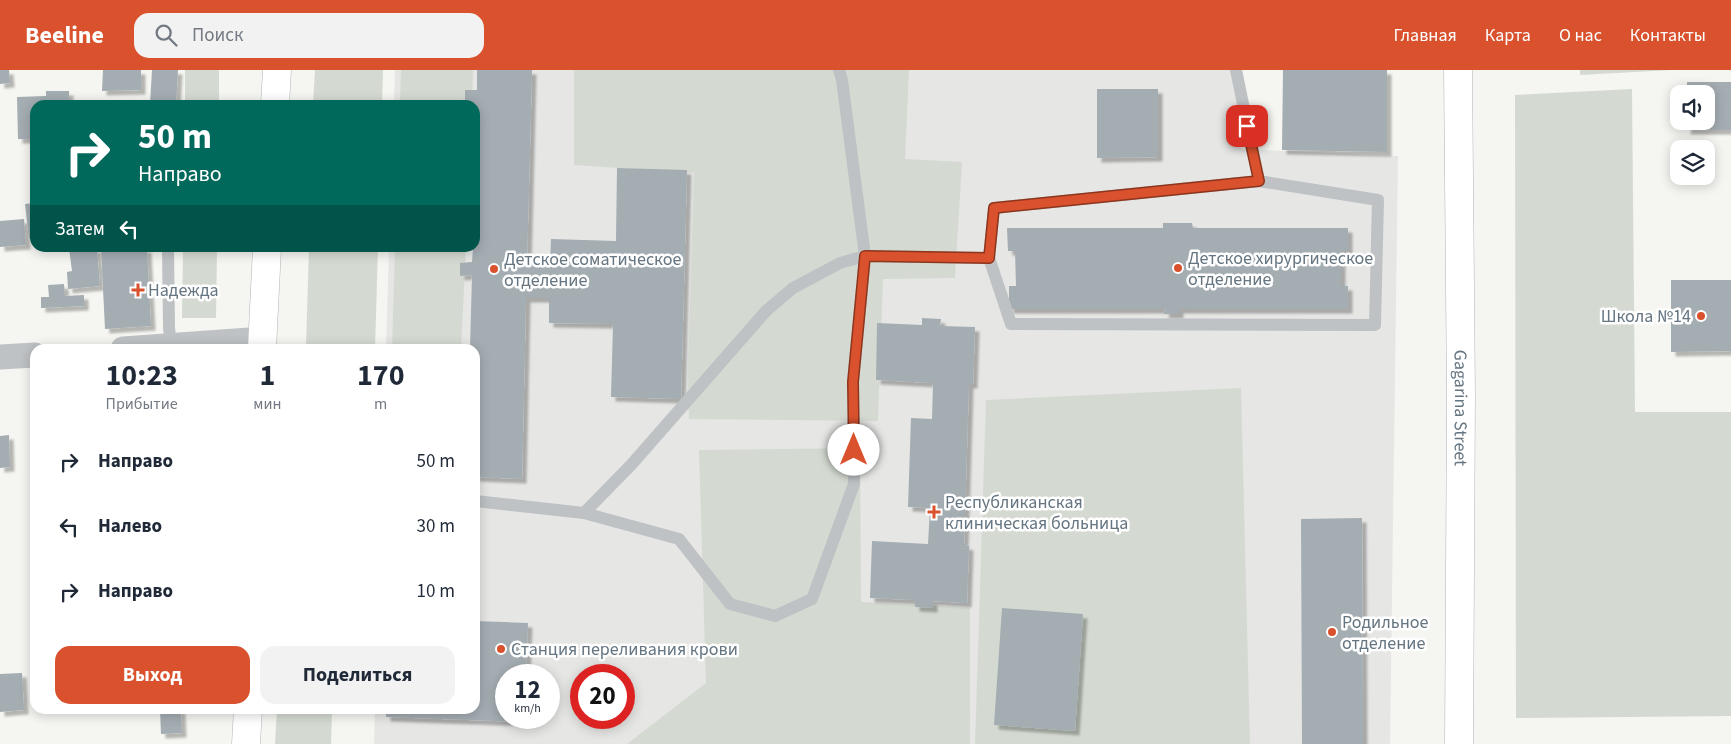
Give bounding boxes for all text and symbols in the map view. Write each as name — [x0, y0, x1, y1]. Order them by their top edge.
search box — [134, 13, 484, 58]
text: Beeline — [25, 18, 104, 53]
icon: search — [152, 21, 180, 49]
text: Поиск — [192, 22, 243, 49]
text: Главная — [1394, 23, 1457, 48]
text: Карта — [1485, 23, 1531, 48]
text: О нас — [1559, 23, 1602, 48]
text: Контакты — [1630, 23, 1706, 48]
map controls — [1670, 85, 1715, 185]
button: sound — [1670, 85, 1715, 130]
pin — [1226, 105, 1268, 147]
text: 50 m — [138, 112, 212, 162]
icon: arrive — [1233, 112, 1261, 140]
icon: right — [55, 120, 120, 185]
button: layers — [1670, 140, 1715, 185]
text: Направо — [138, 158, 222, 190]
icon: left — [115, 215, 143, 243]
text: Затем — [55, 216, 105, 243]
place label: Детское хирургическое отделение — [1188, 246, 1373, 292]
place label: Детское соматическое отделение — [504, 247, 681, 293]
marker: Детское хирургическое отделение — [1172, 262, 1184, 274]
marker: Детское соматическое отделение — [488, 263, 500, 275]
place label: Надежда — [148, 278, 219, 303]
marker: Надежда — [132, 284, 144, 296]
place label: Школа №14 — [1601, 304, 1691, 329]
marker: Школа №14 — [1695, 310, 1707, 322]
street label: Gagarina Street — [1448, 350, 1474, 466]
text: 10:23 — [105, 354, 178, 397]
text: 1 — [259, 354, 275, 397]
text: 170 — [357, 354, 404, 397]
text: Прибытие — [106, 393, 178, 415]
text: мин — [253, 393, 281, 415]
text: m — [374, 393, 387, 415]
position arrow — [827, 423, 879, 475]
icon: right — [55, 448, 83, 476]
text: Направо — [98, 448, 173, 475]
text: 50 m — [417, 448, 455, 475]
place label: Республиканская клиническая больница — [945, 490, 1128, 536]
marker: Республиканская клиническая больница — [927, 505, 941, 519]
icon: left — [55, 513, 83, 541]
text: Налево — [98, 513, 162, 540]
text: 30 m — [417, 513, 455, 540]
icon: right — [55, 578, 83, 606]
text: Направо — [98, 578, 173, 605]
text: 10 m — [417, 578, 455, 605]
place label: Родильное отделение — [1342, 610, 1429, 656]
marker: Родильное отделение — [1326, 626, 1338, 638]
place label: Станция переливания крови — [511, 637, 738, 662]
marker: Станция переливания крови — [495, 643, 507, 655]
button: Выход — [55, 646, 250, 704]
button: Поделиться — [260, 646, 455, 704]
speed limit sign: 20 — [570, 664, 635, 729]
text: 12 — [514, 672, 541, 708]
text: km/h — [514, 700, 541, 717]

